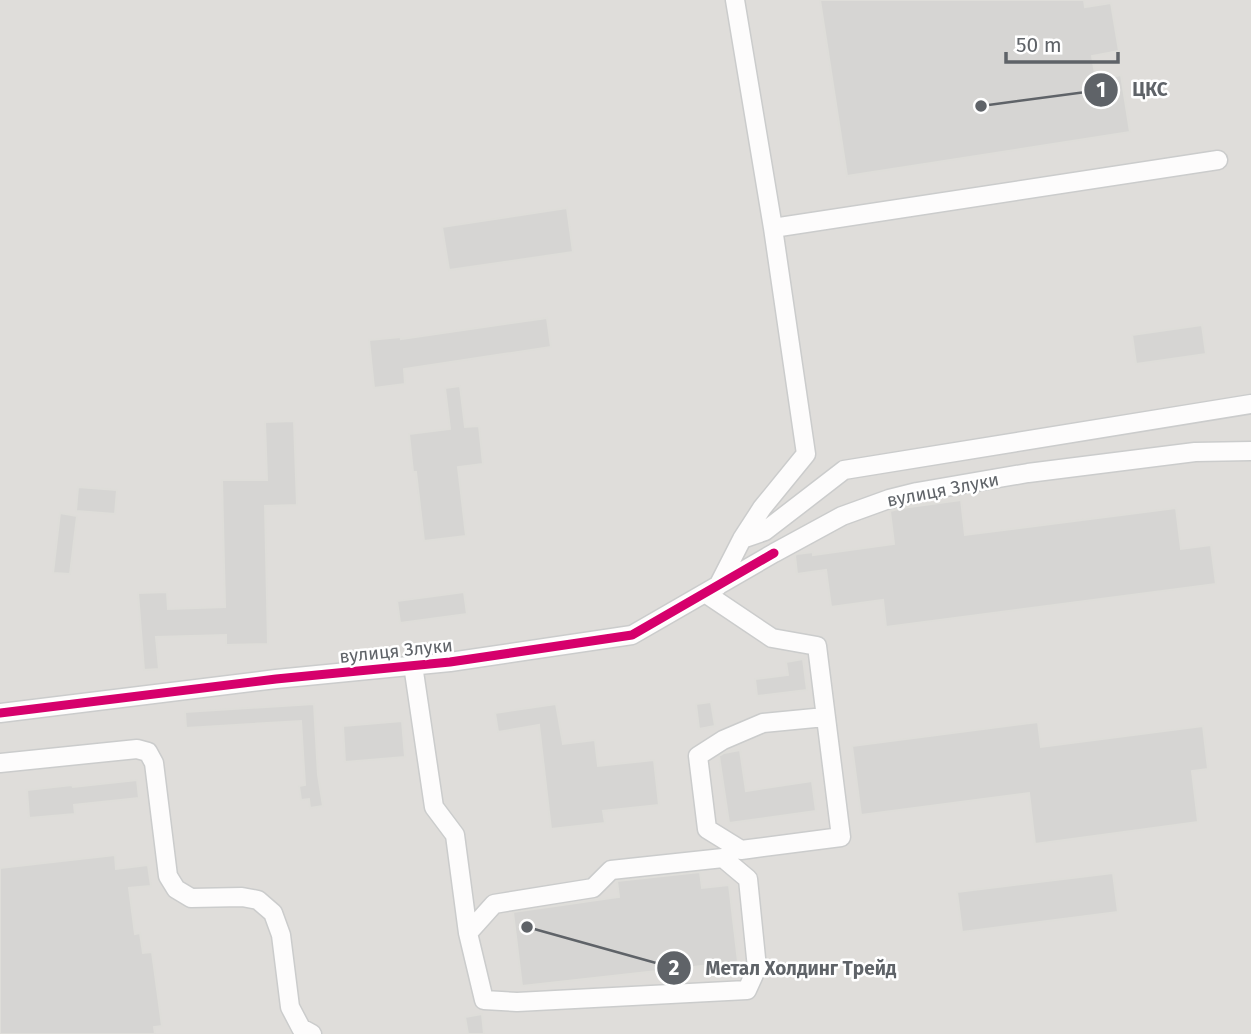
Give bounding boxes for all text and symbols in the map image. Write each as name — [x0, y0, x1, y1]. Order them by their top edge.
scale bar — [1006, 21, 1118, 65]
text: 50 m — [1016, 32, 1062, 58]
callout: ЦКС — [1083, 70, 1182, 110]
text: 1 — [1096, 77, 1106, 103]
text: ЦКС — [1132, 78, 1168, 101]
street label: вулиця Злуки — [885, 468, 1001, 512]
street label: вулиця Злуки — [338, 634, 454, 668]
callout: Метал Холдинг Трейд — [657, 948, 911, 988]
text: 2 — [669, 955, 680, 981]
text: Метал Холдинг Трейд — [706, 957, 897, 980]

